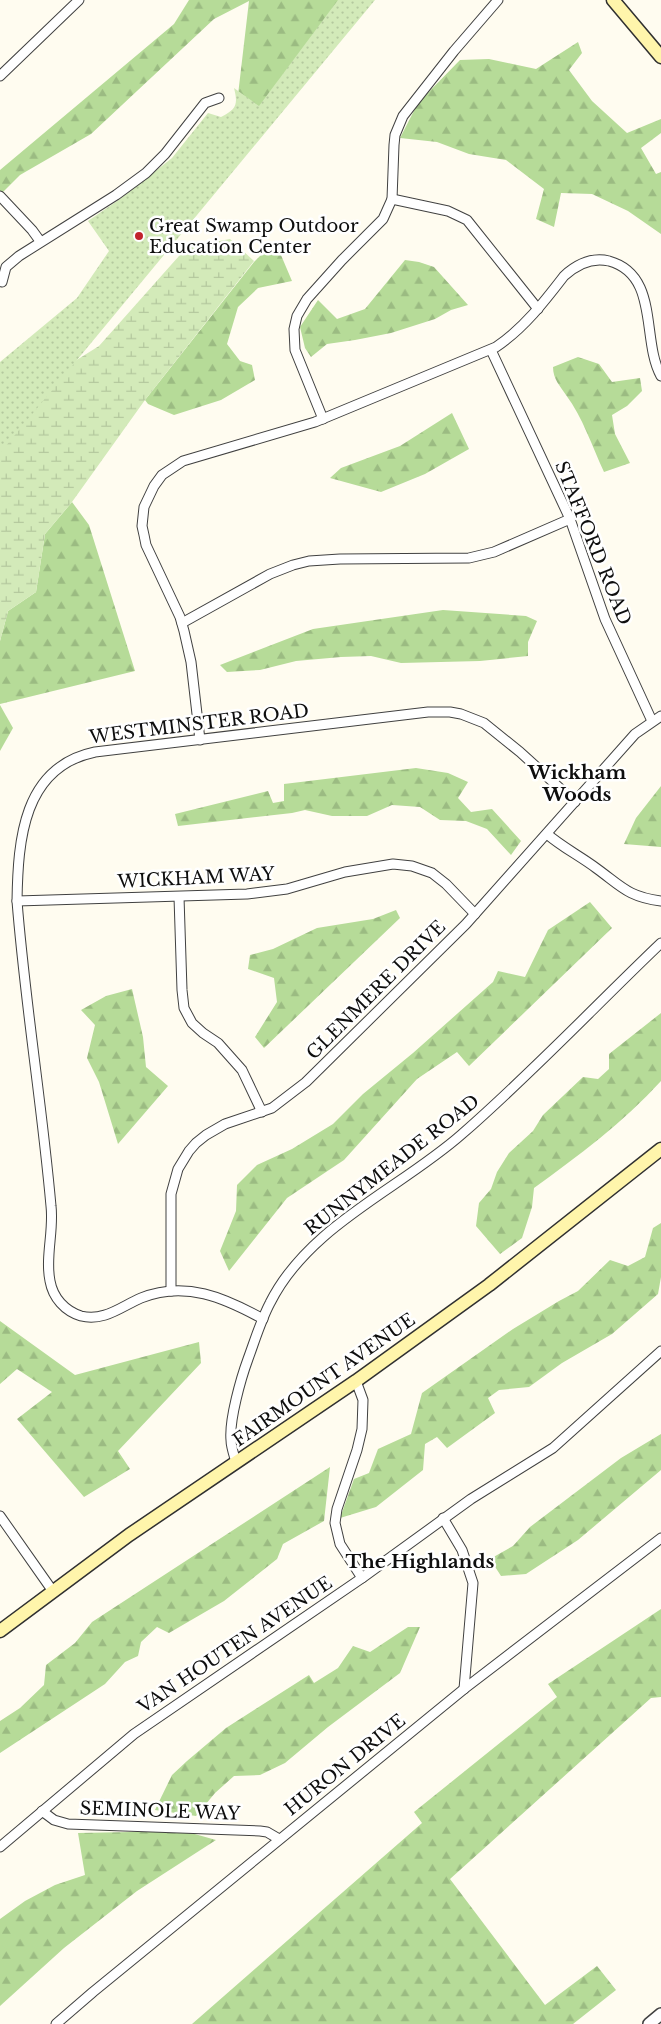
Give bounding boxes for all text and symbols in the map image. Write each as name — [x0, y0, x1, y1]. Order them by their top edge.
place label: Great Swamp Outdoor Education Center — [149, 215, 359, 258]
marker: Great Swamp Outdoor Education Center — [133, 230, 145, 242]
street label: STAFFORD ROAD — [550, 458, 636, 628]
street label: WESTMINSTER ROAD — [87, 700, 310, 749]
district label: Wickham Woods — [527, 761, 626, 806]
street label: WICKHAM WAY — [116, 863, 276, 893]
street label: GLENMERE DRIVE — [302, 916, 450, 1064]
street label: RUNNYMEADE ROAD — [300, 1090, 484, 1240]
street label: FAIRMOUNT AVENUE — [229, 1309, 419, 1451]
district label: The Highlands — [346, 1550, 495, 1573]
street label: VAN HOUTEN AVENUE — [133, 1572, 336, 1719]
street label: HURON DRIVE — [280, 1710, 410, 1820]
street label: SEMINOLE WAY — [79, 1797, 242, 1825]

